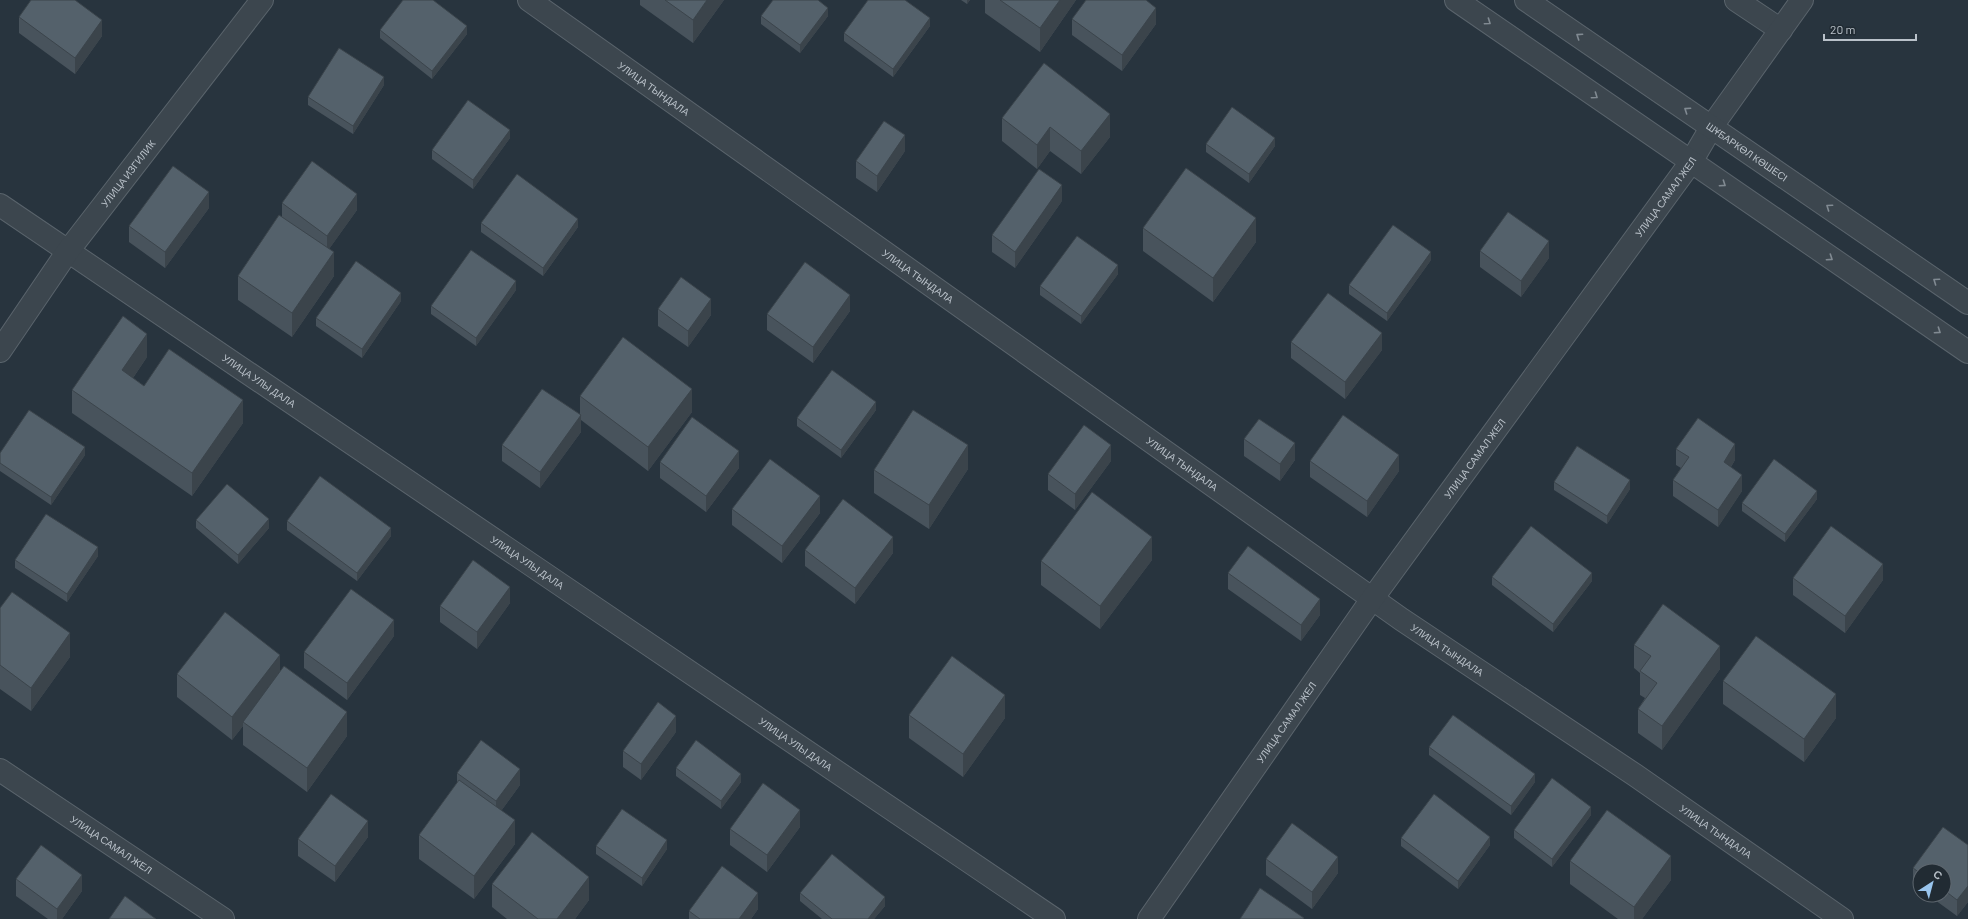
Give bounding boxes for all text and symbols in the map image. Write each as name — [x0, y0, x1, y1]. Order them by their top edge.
scale bar — [1824, 16, 1916, 42]
one-way arrow — [1484, 17, 1491, 24]
text: 20 m — [1830, 22, 1856, 36]
one-way arrow — [1577, 34, 1584, 41]
street label: УЛИЦА ТЫНДАЛА — [616, 59, 692, 118]
one-way arrow — [1591, 91, 1598, 98]
one-way arrow — [1684, 107, 1691, 114]
street label: ШҰБАРКӨЛ КӨШЕСІ — [1704, 119, 1790, 184]
street label: УЛИЦА ИЗГИЛИК — [98, 137, 158, 209]
street label: УЛИЦА САМАЛ ЖЕЛ — [1633, 155, 1699, 239]
one-way arrow — [1719, 179, 1726, 187]
one-way arrow — [1826, 204, 1833, 212]
street label: УЛИЦА ТЫНДАЛА — [880, 247, 956, 306]
one-way arrow — [1826, 253, 1833, 260]
one-way arrow — [1933, 278, 1940, 285]
one-way arrow — [1933, 326, 1940, 333]
street label: УЛИЦА УЛЫ ДАЛА — [220, 351, 298, 410]
street label: УЛИЦА САМАЛ ЖЕЛ — [1441, 416, 1508, 501]
street label: УЛИЦА ТЫНДАЛА — [1144, 434, 1221, 493]
street label: УЛИЦА УЛЫ ДАЛА — [488, 533, 567, 592]
street label: УЛИЦА ТЫНДАЛА — [1409, 621, 1486, 679]
street label: УЛИЦА САМАЛ ЖЕЛ — [1254, 679, 1319, 765]
street label: УЛИЦА УЛЫ ДАЛА — [757, 715, 835, 773]
street label: УЛИЦА ТЫНДАЛА — [1677, 802, 1754, 861]
street label: УЛИЦА САМАЛ ЖЕЛ — [68, 813, 155, 876]
north arrow — [1912, 863, 1952, 903]
text: С — [1931, 867, 1945, 882]

